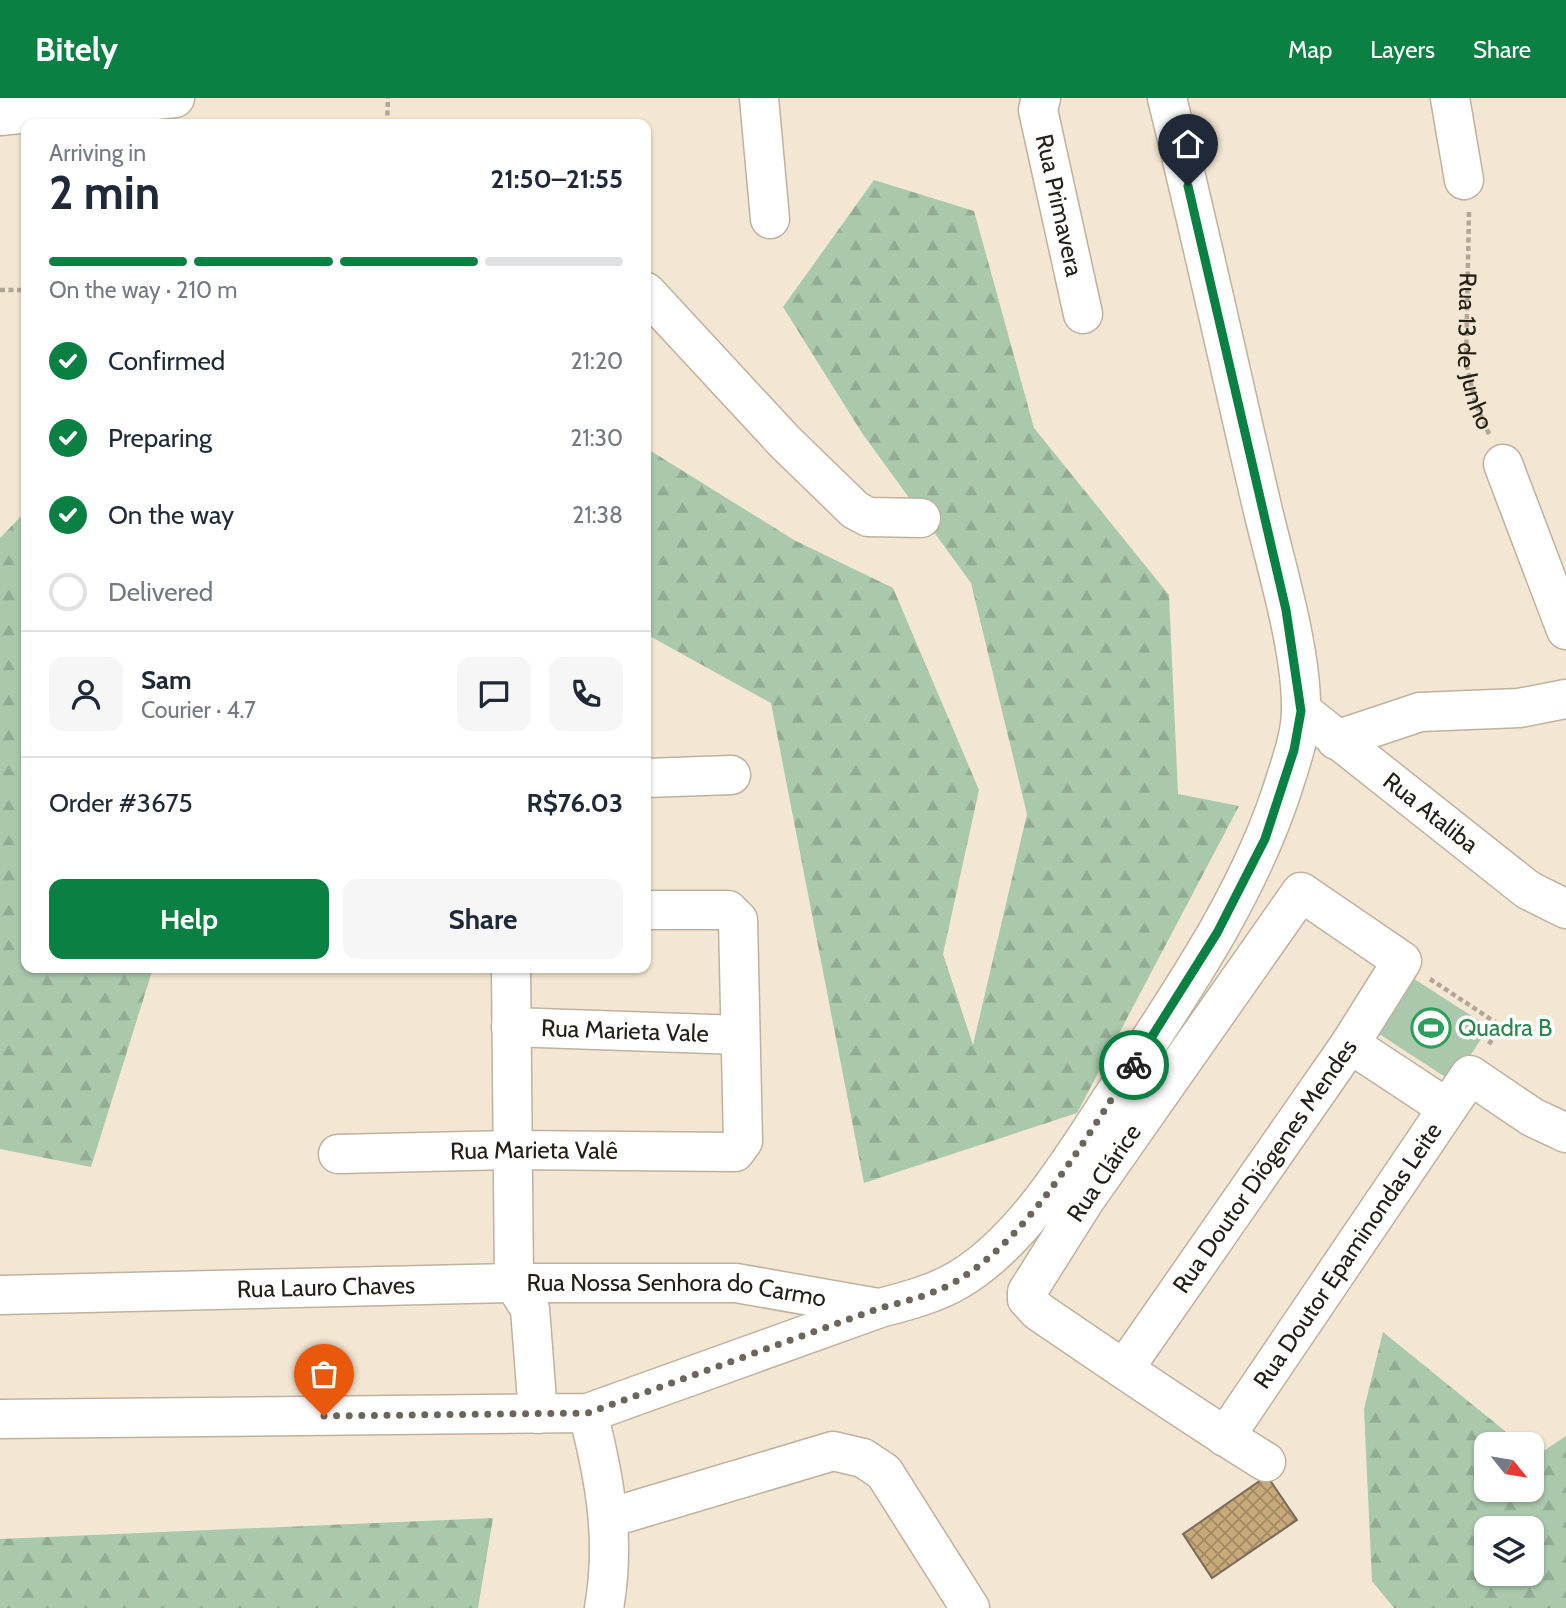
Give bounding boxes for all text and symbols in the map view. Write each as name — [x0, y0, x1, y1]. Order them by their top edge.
text: Bitely — [35, 29, 118, 69]
text: Map — [1288, 35, 1332, 64]
text: Layers — [1370, 35, 1435, 64]
text: Share — [1473, 35, 1531, 64]
pin — [1158, 114, 1218, 186]
icon: home — [1169, 125, 1207, 163]
street label: Rua Primavera — [1030, 131, 1089, 280]
text: Arriving in — [49, 139, 146, 167]
text: 21:50–21:55 — [490, 163, 623, 195]
text: 2 min — [49, 165, 160, 221]
street label: Rua 13 de Junho — [1452, 272, 1500, 434]
text: On the way · 210 m — [49, 276, 237, 304]
icon: check — [49, 342, 87, 380]
text: Confirmed — [108, 345, 225, 377]
text: 21:20 — [571, 347, 623, 375]
icon: check — [49, 419, 87, 457]
text: Preparing — [108, 422, 212, 454]
text: 21:30 — [570, 424, 623, 452]
icon: check — [49, 496, 87, 534]
text: On the way — [108, 499, 234, 531]
text: 21:38 — [572, 501, 623, 529]
text: Delivered — [108, 576, 213, 608]
button: person — [49, 657, 123, 731]
button: chat — [457, 657, 531, 731]
button: phone — [549, 657, 623, 731]
text: Sam — [141, 664, 192, 696]
text: Courier · 4.7 — [141, 696, 256, 724]
street label: Rua Ataliba — [1378, 766, 1485, 859]
text: Order #3675 — [49, 787, 193, 819]
text: R$76.03 — [526, 787, 623, 819]
button: Help — [49, 879, 329, 959]
button: Share — [343, 879, 623, 959]
sports icon: Quadra B — [1410, 1007, 1452, 1049]
street label: Rua Marieta Vale — [541, 1013, 709, 1048]
place label: Quadra B — [1458, 1013, 1552, 1042]
courier — [1099, 1030, 1169, 1100]
street label: Rua Doutor Diógenes Mendes — [1166, 1033, 1363, 1298]
icon: bike — [1115, 1046, 1153, 1084]
street label: Rua Doutor Epaminondas Leite — [1247, 1117, 1448, 1394]
street label: Rua Clárice — [1060, 1118, 1147, 1227]
street label: Rua Marieta Valê — [450, 1135, 618, 1165]
street label: Rua Nossa Senhora do Carmo — [526, 1268, 828, 1313]
street label: Rua Lauro Chaves — [236, 1270, 416, 1303]
pin — [294, 1344, 354, 1416]
icon: bag — [305, 1355, 343, 1393]
north arrow — [1474, 1432, 1544, 1502]
map controls — [1474, 1432, 1544, 1586]
button: layers — [1474, 1516, 1544, 1586]

